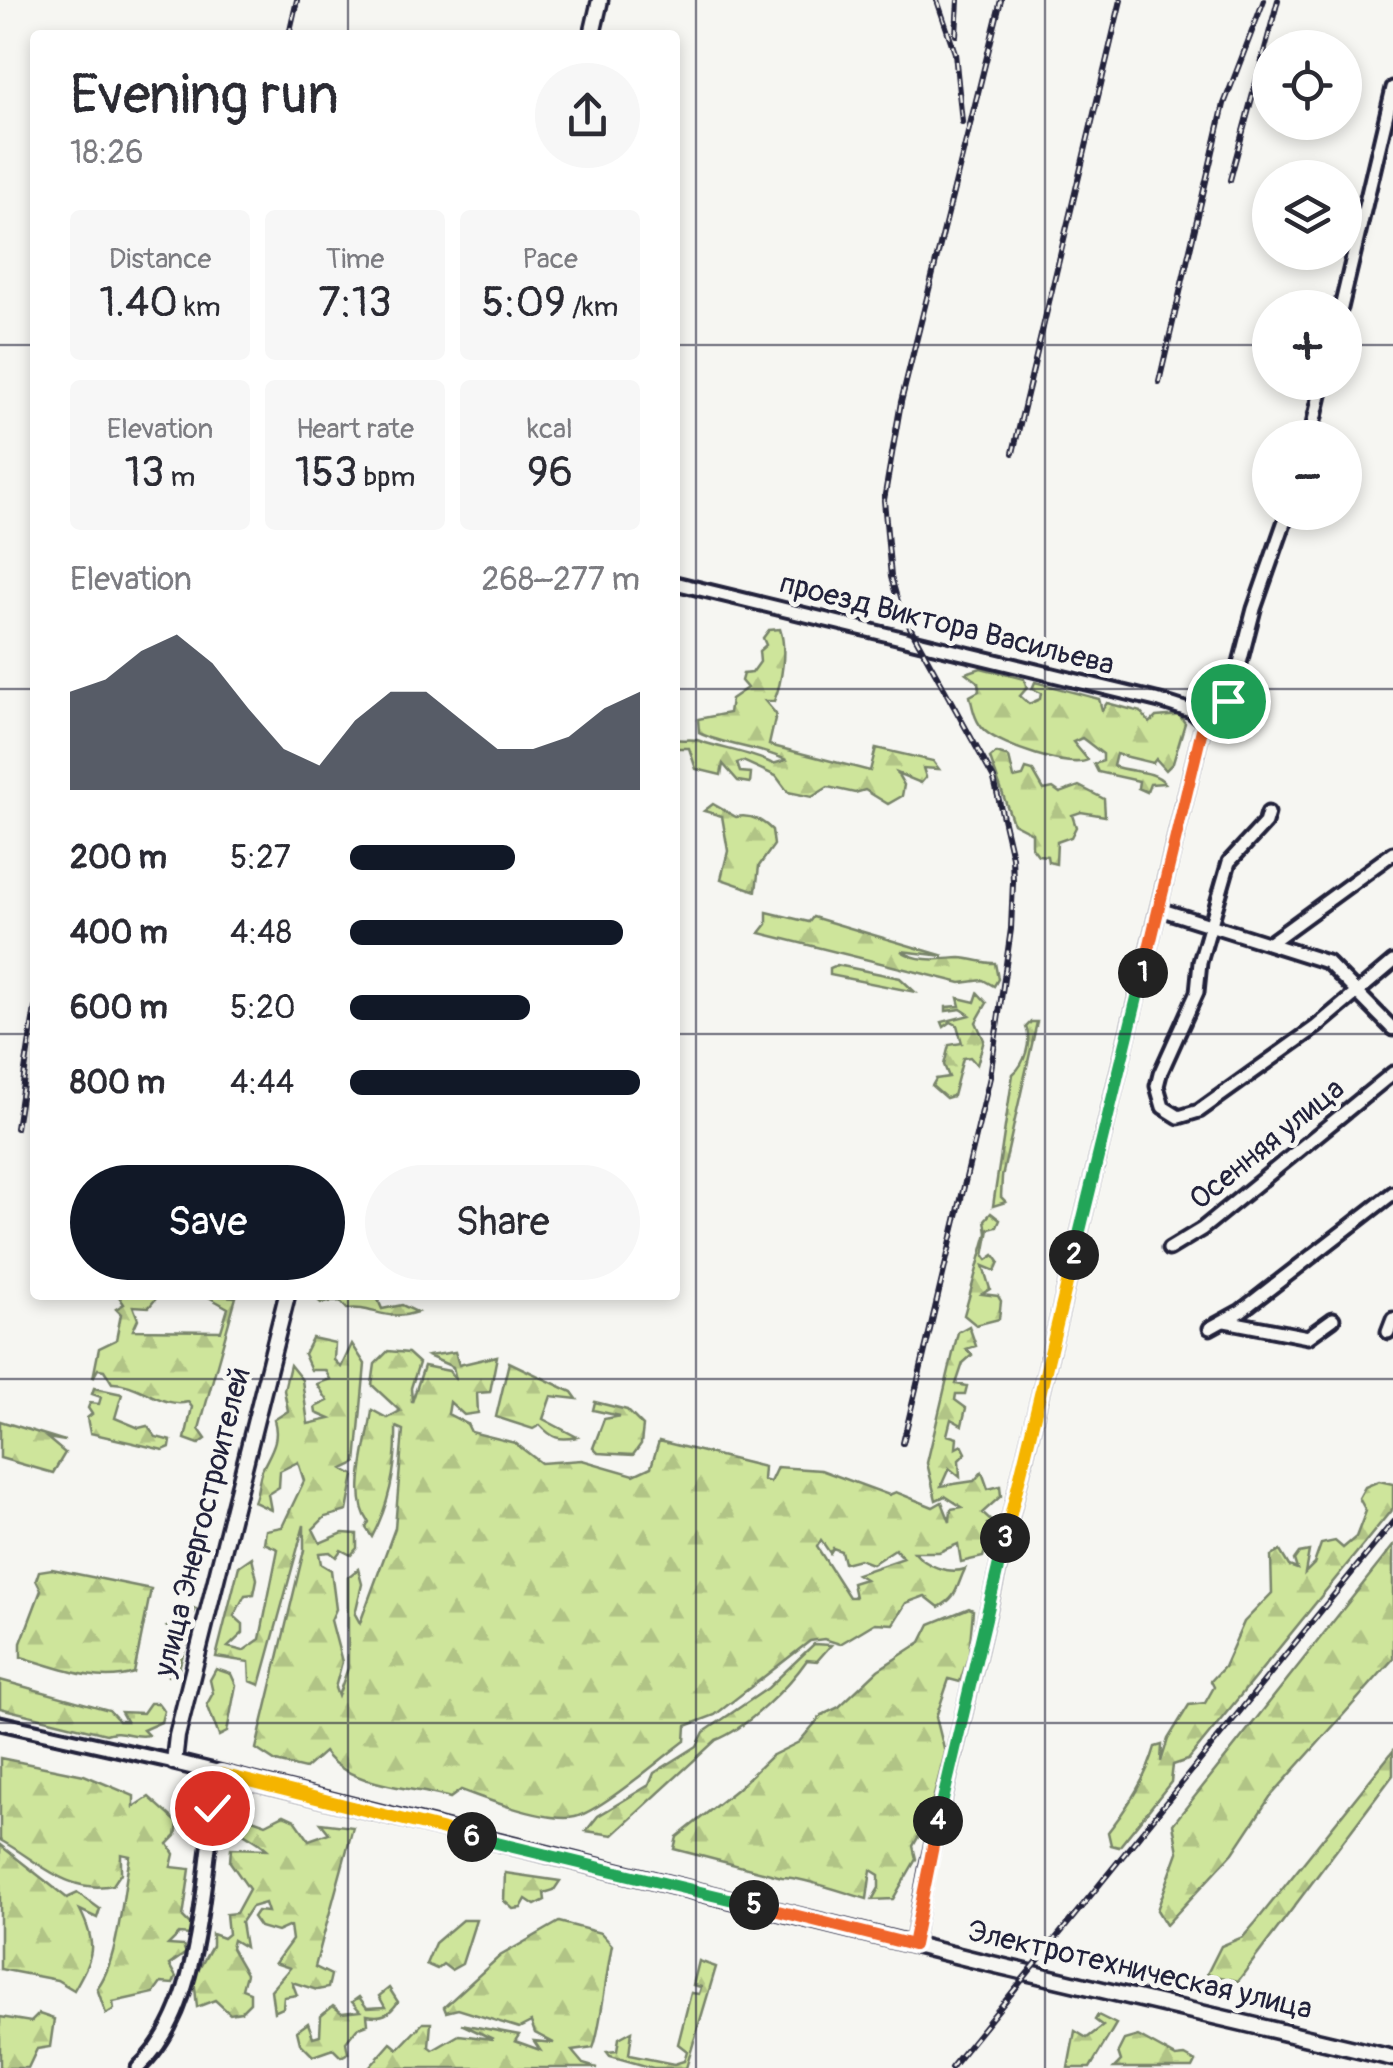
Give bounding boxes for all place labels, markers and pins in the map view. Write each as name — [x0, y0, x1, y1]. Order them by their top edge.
pin — [1186, 659, 1271, 744]
pin: 1 — [1118, 948, 1168, 998]
pin: 2 — [1049, 1230, 1099, 1280]
pin: 3 — [980, 1513, 1030, 1563]
pin — [170, 1766, 255, 1851]
pin: 4 — [913, 1796, 963, 1846]
pin: 6 — [447, 1812, 497, 1862]
pin: 5 — [729, 1880, 779, 1930]

